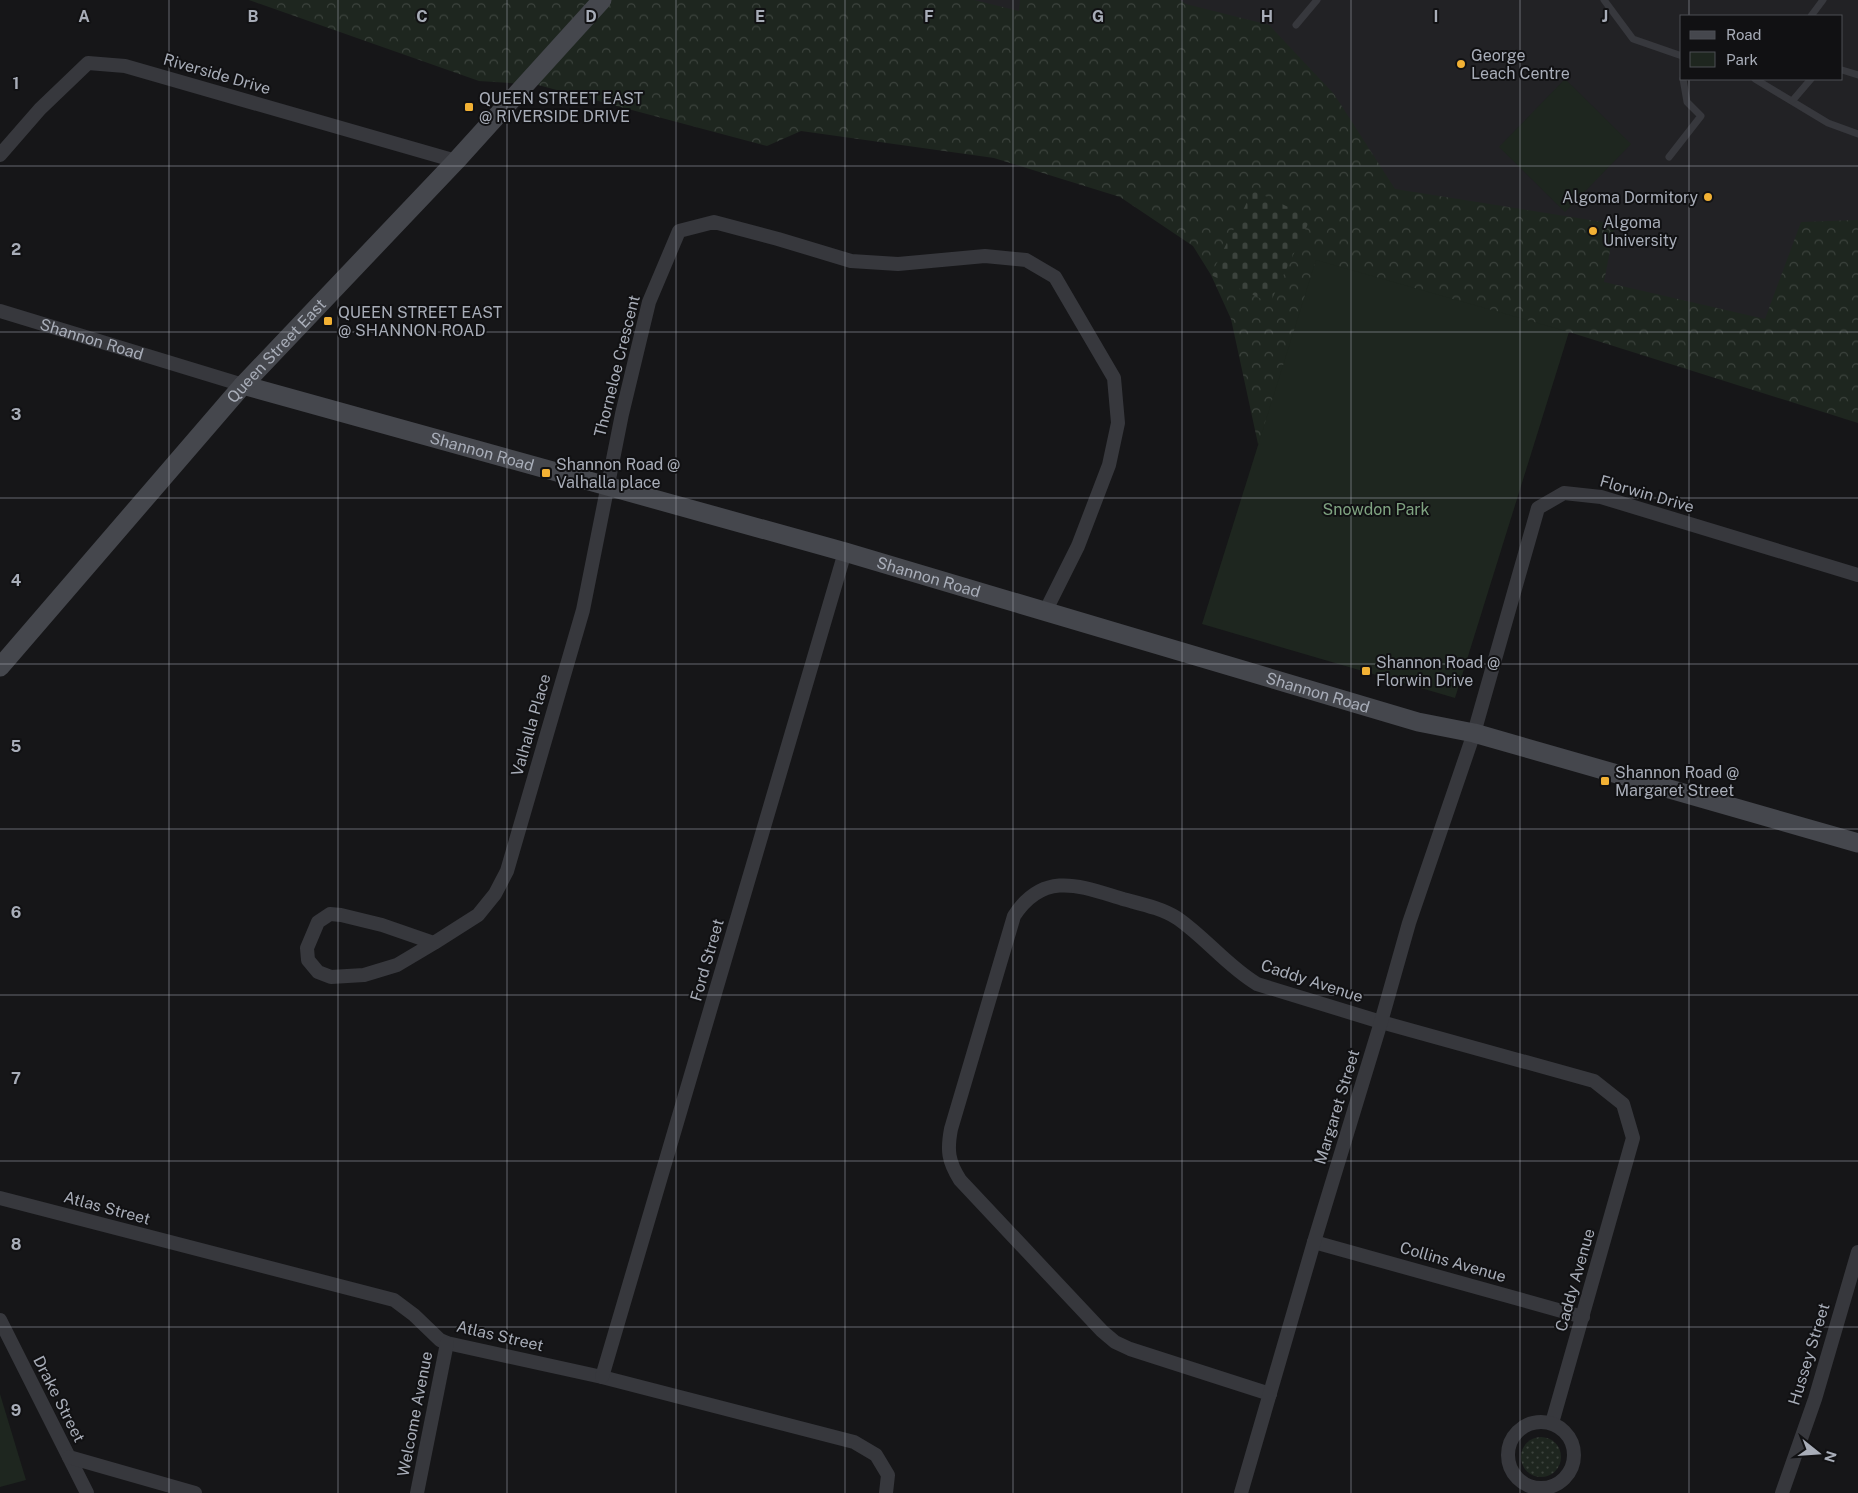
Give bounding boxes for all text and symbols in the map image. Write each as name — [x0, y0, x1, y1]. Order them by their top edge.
text: A — [78, 7, 90, 26]
text: B — [248, 7, 259, 26]
text: C — [416, 7, 428, 26]
text: D — [585, 7, 597, 26]
text: E — [755, 7, 765, 26]
text: F — [924, 7, 934, 26]
text: G — [1092, 7, 1104, 26]
text: H — [1261, 7, 1273, 26]
text: I — [1434, 7, 1438, 26]
text: J — [1602, 7, 1608, 26]
legend — [1680, 15, 1843, 80]
text: Road — [1726, 26, 1762, 43]
place label: George Leach Centre — [1471, 46, 1570, 83]
street label: Riverside Drive — [161, 50, 273, 98]
text: Park — [1726, 51, 1758, 68]
marker: George Leach Centre — [1455, 58, 1467, 70]
text: 1 — [13, 74, 19, 93]
place label: QUEEN STREET EAST @ RIVERSIDE DRIVE — [479, 89, 644, 126]
marker: QUEEN STREET EAST @ RIVERSIDE DRIVE — [463, 101, 475, 113]
place label: Algoma Dormitory — [1562, 188, 1698, 207]
marker: Algoma Dormitory — [1702, 191, 1714, 203]
place label: Algoma University — [1603, 213, 1678, 250]
marker: Algoma University — [1587, 225, 1599, 237]
text: 2 — [11, 240, 21, 259]
street label: Thorneloe Crescent — [590, 293, 644, 439]
street label: Queen Street East — [223, 295, 330, 407]
place label: QUEEN STREET EAST @ SHANNON ROAD — [338, 303, 503, 340]
street label: Shannon Road — [38, 314, 146, 364]
marker: QUEEN STREET EAST @ SHANNON ROAD — [322, 315, 334, 327]
text: 3 — [11, 405, 21, 424]
street label: Shannon Road — [428, 428, 536, 475]
place label: Shannon Road @ Valhalla place — [556, 455, 680, 492]
marker: Shannon Road @ Valhalla place — [540, 467, 552, 479]
street label: Florwin Drive — [1598, 471, 1696, 517]
park label: Snowdon Park — [1322, 500, 1430, 519]
street label: Shannon Road — [874, 552, 983, 601]
text: 4 — [11, 571, 22, 590]
place label: Shannon Road @ Florwin Drive — [1376, 653, 1500, 690]
marker: Shannon Road @ Florwin Drive — [1360, 665, 1372, 677]
street label: Shannon Road — [1264, 668, 1372, 717]
street label: Valhalla Place — [507, 672, 555, 778]
text: 5 — [11, 737, 22, 756]
place label: Shannon Road @ Margaret Street — [1615, 763, 1739, 800]
marker: Shannon Road @ Margaret Street — [1599, 775, 1611, 787]
text: 6 — [11, 903, 21, 922]
street label: Ford Street — [686, 917, 728, 1003]
street label: Caddy Avenue — [1259, 956, 1365, 1006]
street label: Margaret Street — [1310, 1047, 1364, 1167]
text: 7 — [11, 1069, 21, 1088]
street label: Atlas Street — [62, 1187, 152, 1229]
street label: Caddy Avenue — [1551, 1226, 1599, 1334]
text: 8 — [11, 1235, 22, 1254]
street label: Collins Avenue — [1398, 1238, 1508, 1286]
street label: Hussey Street — [1784, 1301, 1834, 1407]
street label: Atlas Street — [455, 1317, 545, 1355]
street label: Welcome Avenue — [394, 1350, 436, 1478]
street label: Drake Street — [29, 1353, 89, 1445]
text: 9 — [11, 1401, 21, 1420]
north arrow — [1793, 1428, 1843, 1478]
text: N — [1821, 1449, 1840, 1464]

